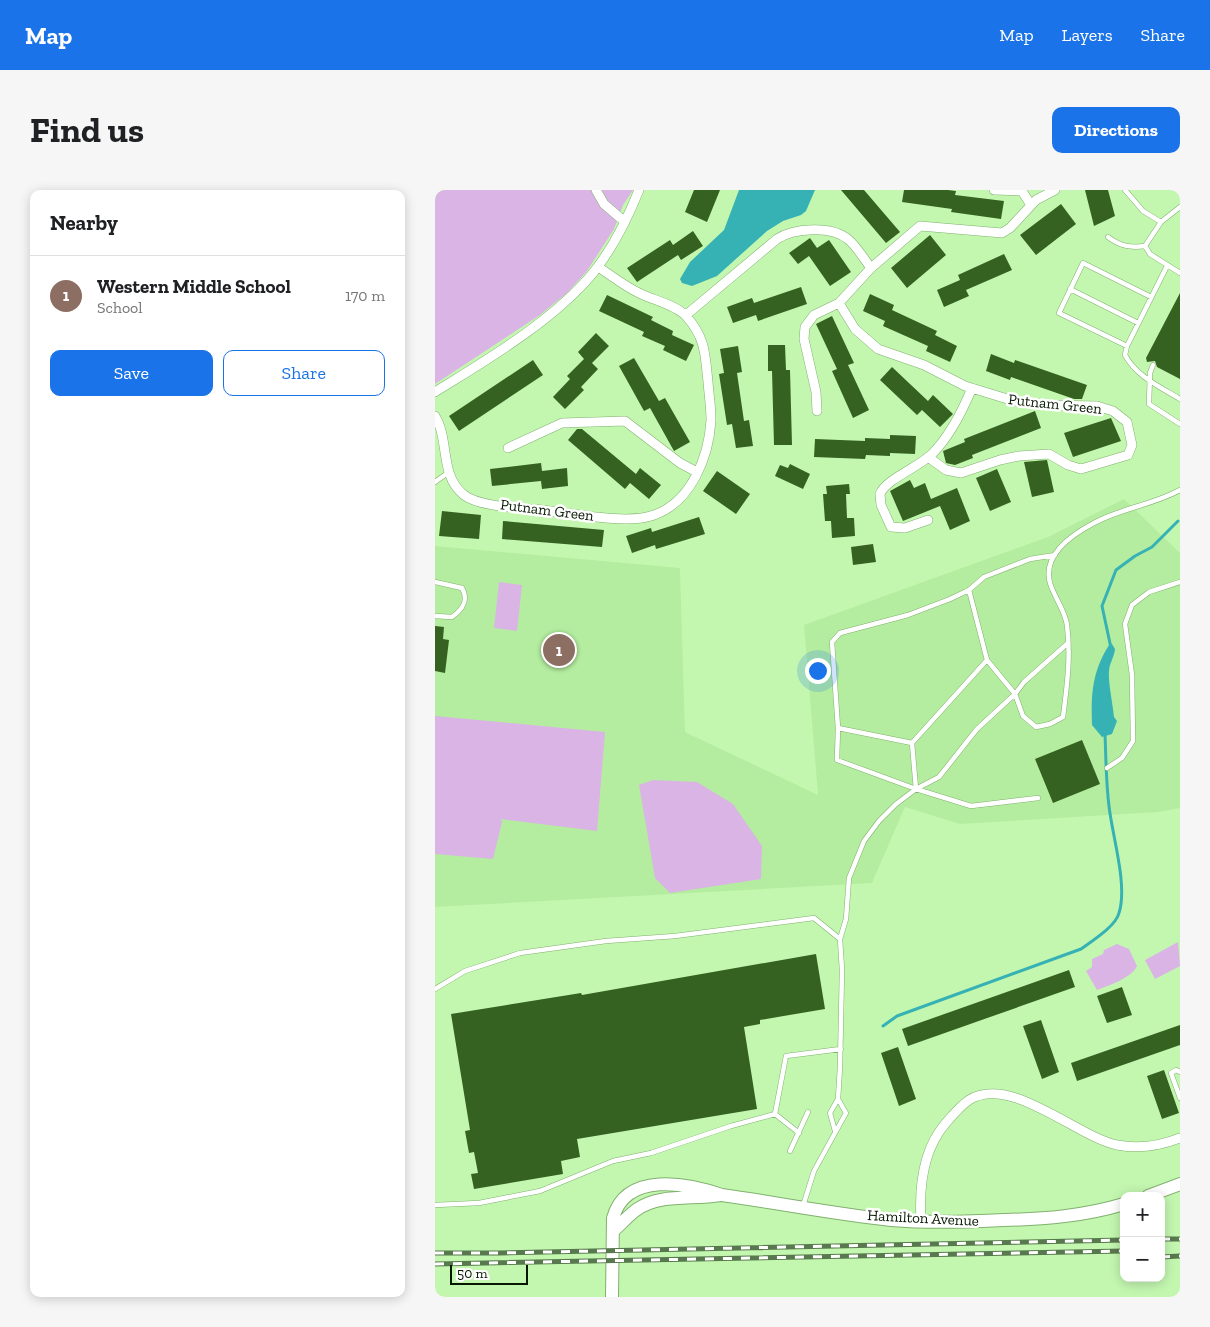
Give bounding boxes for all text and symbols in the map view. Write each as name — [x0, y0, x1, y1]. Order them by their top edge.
text: Map — [25, 21, 72, 50]
text: Map — [999, 24, 1034, 46]
text: Layers — [1062, 24, 1113, 46]
text: Share — [1141, 24, 1185, 46]
button: Directions — [1052, 107, 1180, 153]
text: Find us — [30, 109, 144, 151]
text: Nearby — [50, 210, 118, 235]
text: Western Middle School — [97, 275, 291, 298]
text: 1 — [63, 286, 69, 305]
text: 170 m — [345, 286, 385, 305]
text: School — [97, 298, 143, 317]
button: Save — [50, 350, 213, 396]
button: Share — [223, 350, 385, 396]
street label: Putnam Green — [1007, 390, 1103, 418]
street label: Putnam Green — [499, 495, 595, 525]
pin: 1 — [543, 631, 575, 669]
your location — [805, 658, 831, 684]
map controls — [1120, 1192, 1165, 1282]
button: + — [1120, 1192, 1165, 1237]
street label: Hamilton Avenue — [867, 1206, 979, 1230]
button: − — [1120, 1237, 1165, 1282]
scale bar — [450, 1262, 527, 1285]
text: 50 m — [457, 1265, 488, 1282]

